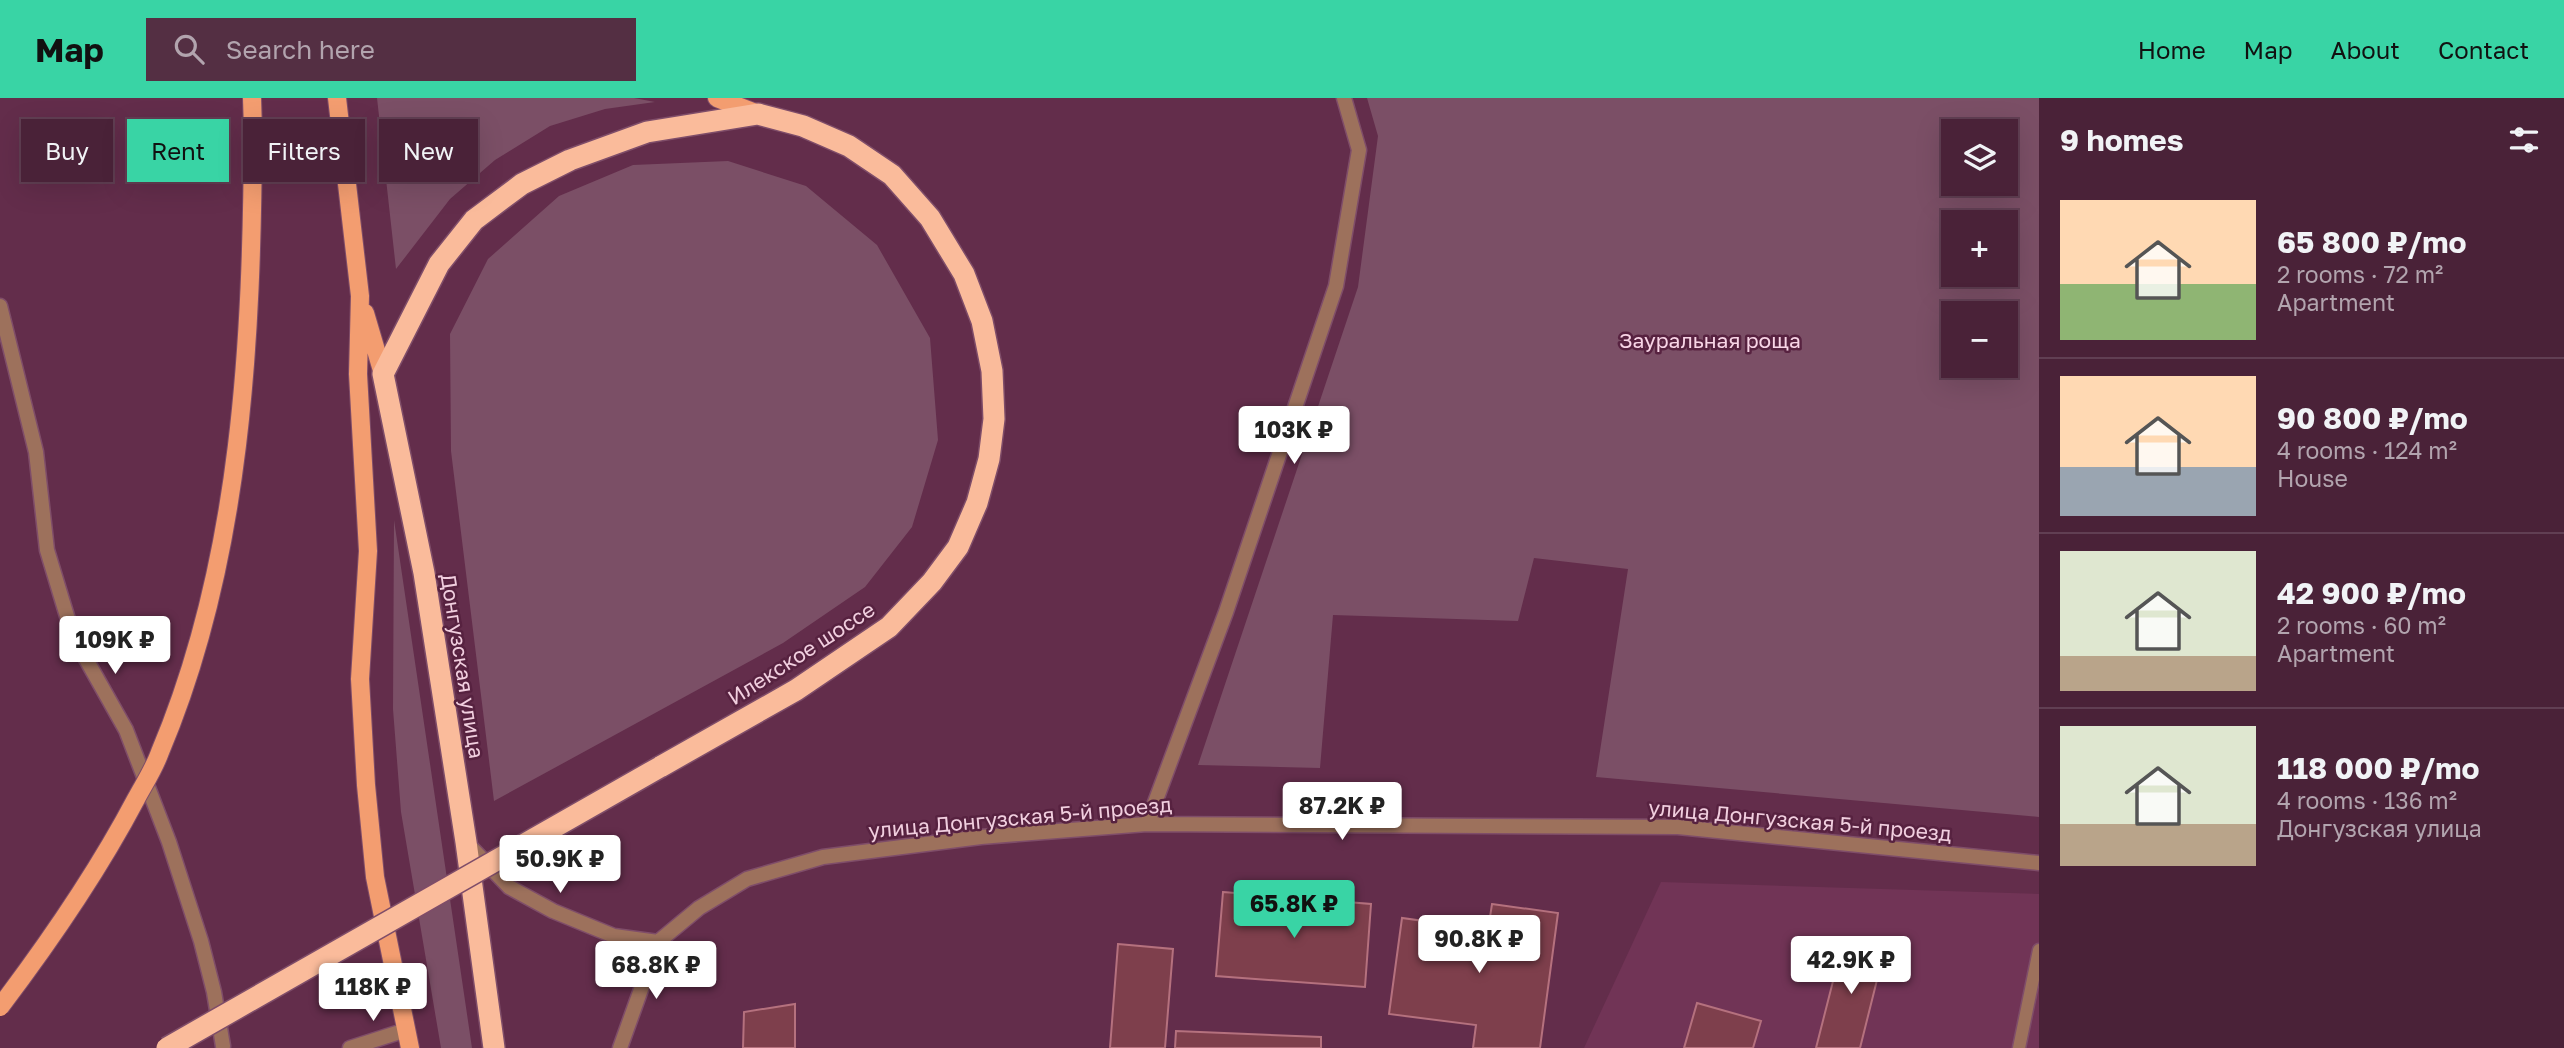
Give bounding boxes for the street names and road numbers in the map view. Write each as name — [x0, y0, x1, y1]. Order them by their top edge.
street label: Донгузская улица — [436, 572, 490, 760]
street label: Илекское шоссе — [723, 596, 879, 710]
street label: улица Донгузская 5-й проезд — [867, 791, 1173, 843]
street label: улица Донгузская 5-й проезд — [1647, 794, 1953, 846]

